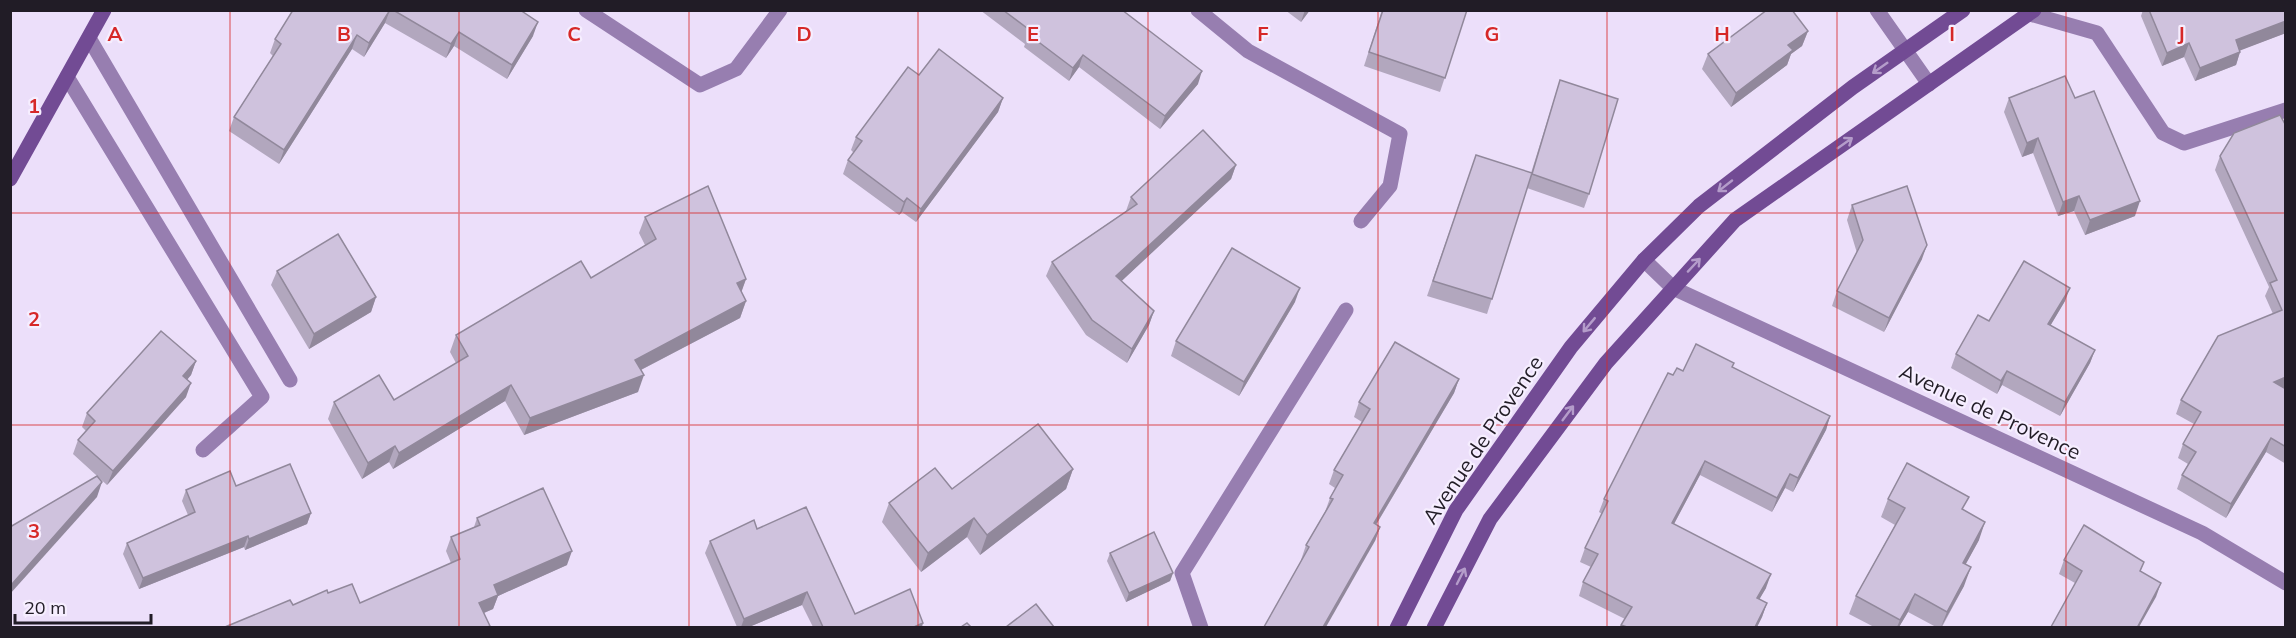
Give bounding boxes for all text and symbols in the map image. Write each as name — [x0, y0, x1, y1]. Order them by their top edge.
text: A — [108, 21, 123, 46]
text: B — [337, 21, 351, 46]
text: C — [567, 21, 581, 46]
text: D — [796, 21, 812, 46]
text: E — [1027, 21, 1039, 46]
text: F — [1257, 21, 1269, 46]
text: G — [1485, 21, 1499, 46]
text: H — [1714, 21, 1730, 46]
text: I — [1949, 21, 1955, 46]
text: J — [2177, 21, 2185, 46]
one-way arrow — [1873, 62, 1889, 74]
text: 1 — [28, 93, 40, 118]
one-way arrow — [1836, 137, 1853, 149]
one-way arrow — [1717, 179, 1733, 192]
one-way arrow — [1687, 257, 1701, 272]
text: 2 — [28, 306, 40, 331]
one-way arrow — [1583, 317, 1596, 333]
street label: Avenue de Provence — [1416, 350, 1548, 528]
street label: Avenue de Provence — [1896, 358, 2085, 465]
one-way arrow — [1562, 406, 1574, 422]
text: 3 — [28, 518, 40, 543]
one-way arrow — [1456, 567, 1467, 585]
scale bar — [15, 587, 152, 625]
text: 20 m — [24, 596, 66, 619]

